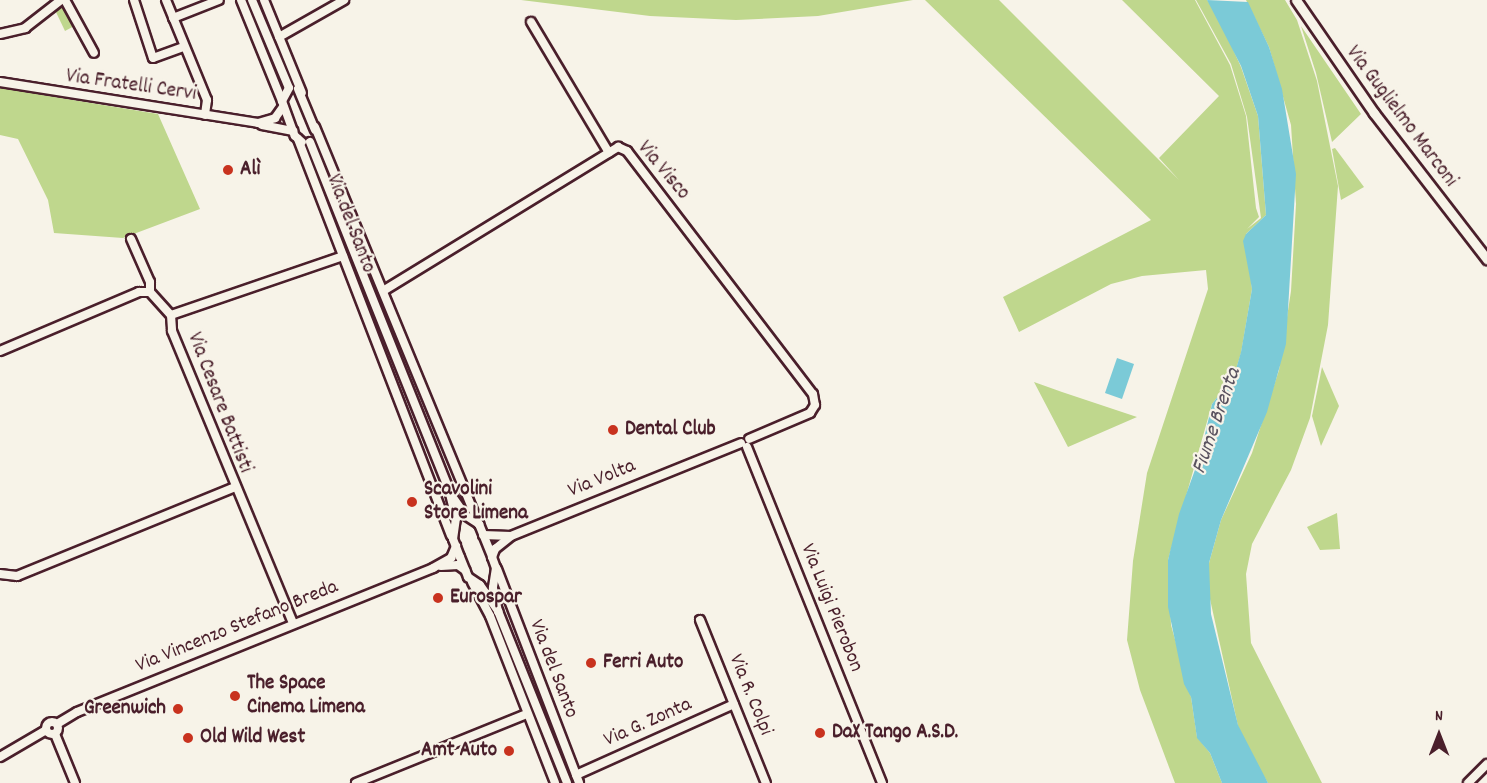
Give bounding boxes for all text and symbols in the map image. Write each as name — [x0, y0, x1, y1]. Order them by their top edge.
street label: Via Guglielmo Marconi — [1340, 41, 1462, 193]
street label: Via Fratelli Cervi — [64, 64, 198, 108]
street label: Via Visco — [631, 136, 695, 206]
place label: Alì — [240, 157, 260, 183]
marker: Alì — [221, 163, 235, 177]
street label: Via del Santo — [320, 171, 380, 277]
street label: Via Cesare Battisti — [181, 329, 257, 477]
water label: Fiume Brenta — [1187, 365, 1247, 477]
place label: Dental Club — [625, 417, 716, 443]
marker: Dental Club — [606, 423, 620, 437]
street label: Via Volta — [565, 454, 639, 504]
place label: Scavolini Store Limena — [424, 477, 528, 527]
marker: Scavolini Store Limena — [405, 495, 419, 509]
street label: Via Luigi Pierobon — [794, 540, 868, 676]
street label: Via Vincenzo Stefano Breda — [132, 575, 342, 679]
place label: Eurospar — [450, 585, 522, 611]
marker: Eurospar — [431, 591, 445, 605]
street label: Via del Santo — [523, 616, 583, 722]
place label: Ferri Auto — [603, 650, 683, 676]
street label: Via R. Colpi — [722, 651, 778, 739]
marker: Ferri Auto — [584, 656, 598, 670]
place label: The Space Cinema Limena — [247, 671, 365, 721]
marker: The Space Cinema Limena — [228, 689, 242, 703]
street label: Via G. Zonta — [600, 692, 696, 754]
place label: Greenwich — [84, 696, 166, 722]
marker: Greenwich — [171, 702, 185, 716]
north arrow — [1409, 705, 1469, 765]
text: N — [1435, 705, 1443, 728]
place label: DaX Tango A.S.D. — [832, 720, 958, 746]
place label: Old Wild West — [200, 725, 305, 751]
marker: DaX Tango A.S.D. — [813, 726, 827, 740]
marker: Old Wild West — [181, 731, 195, 745]
place label: Amt Auto — [421, 738, 497, 764]
marker: Amt Auto — [502, 744, 516, 758]

